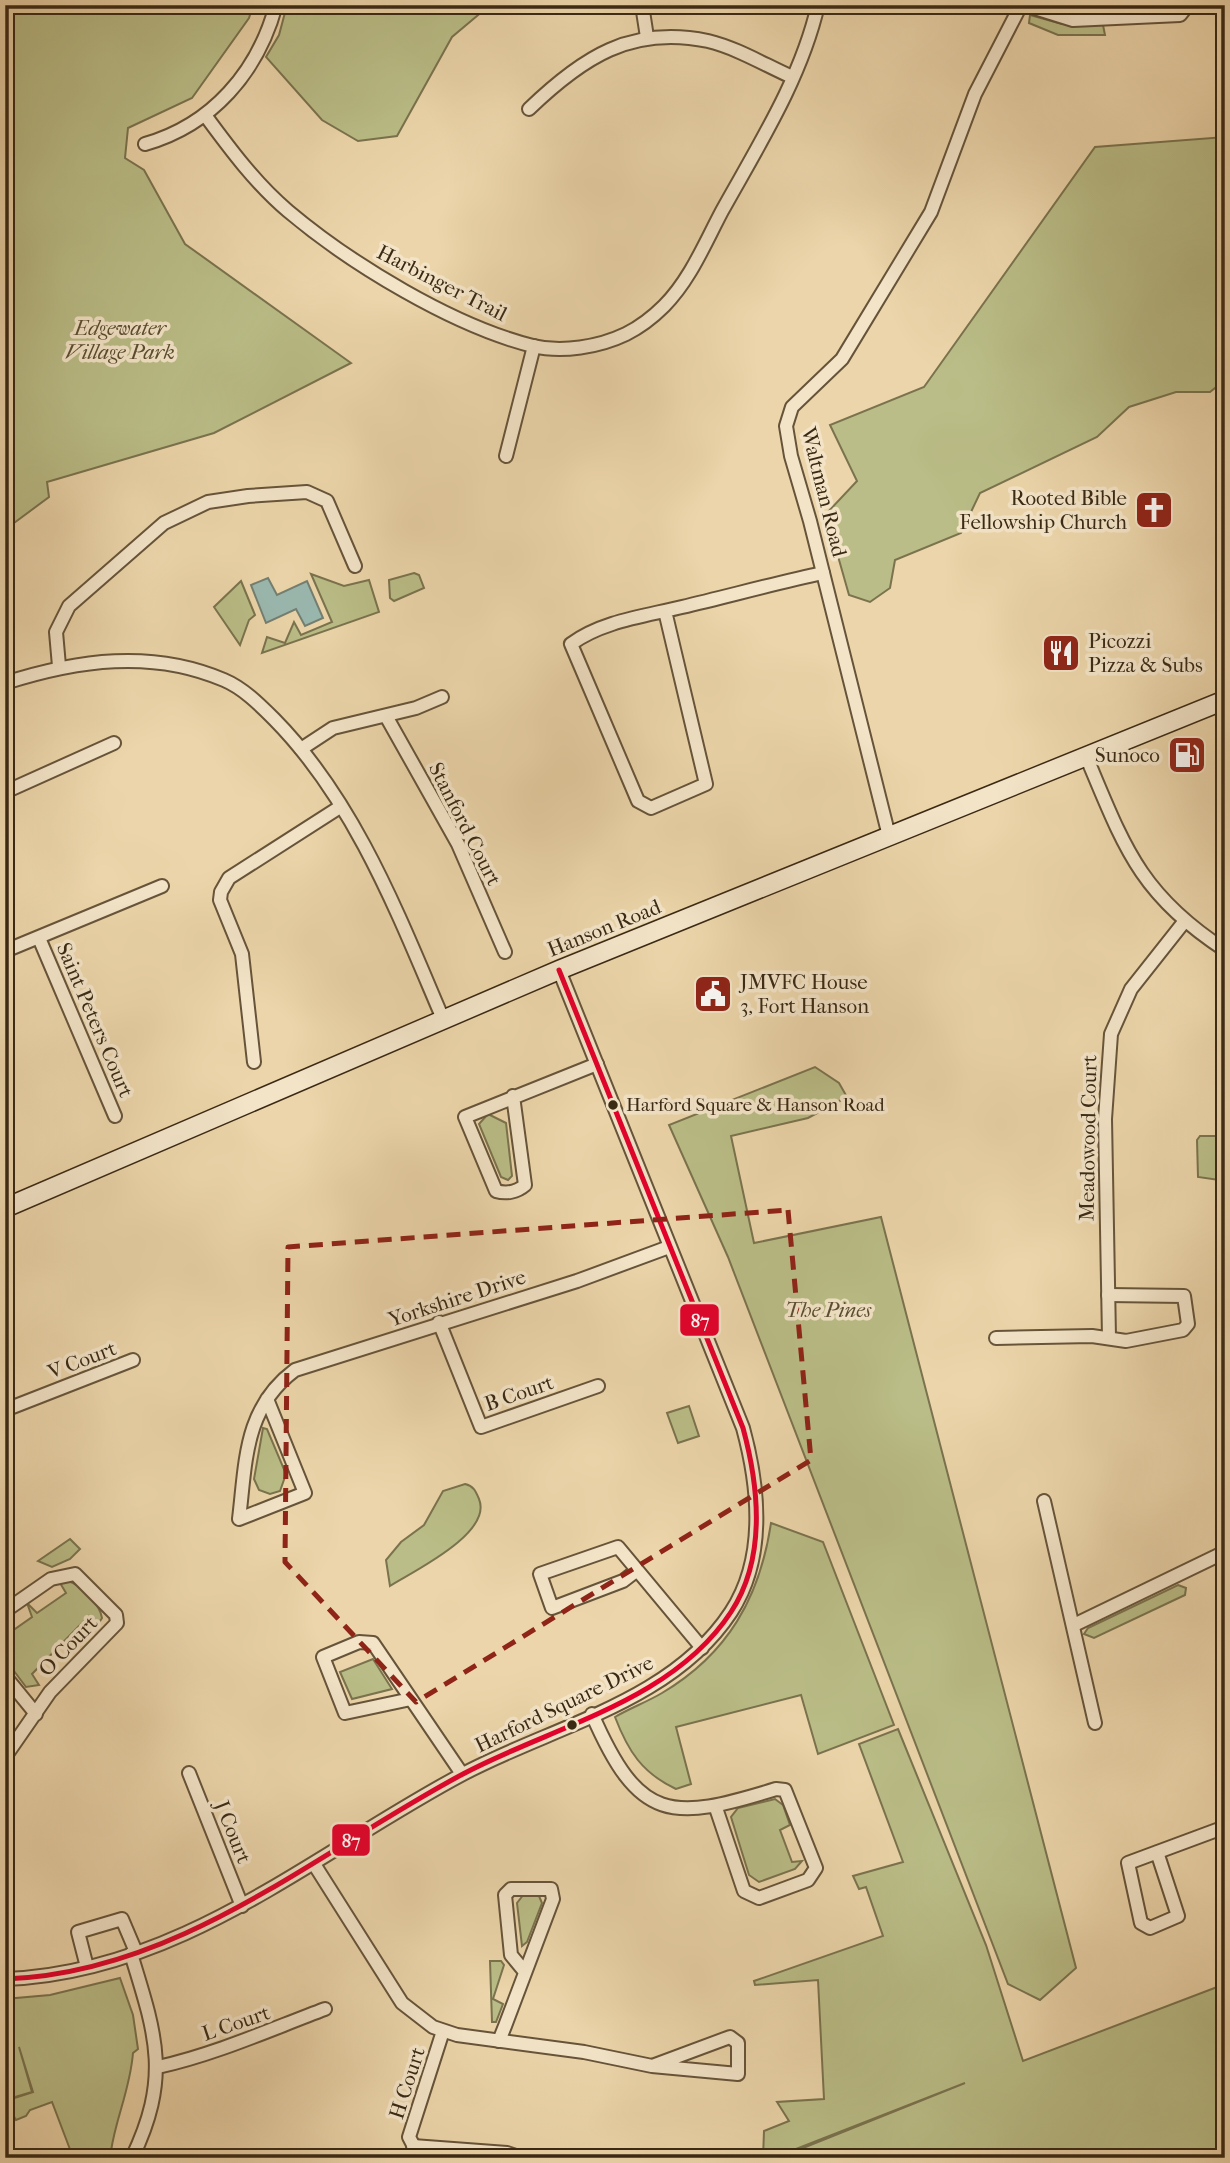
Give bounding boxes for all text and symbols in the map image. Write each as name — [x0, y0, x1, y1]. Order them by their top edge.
street label: Harbinger Trail — [373, 240, 511, 326]
park label: Edgewater Village Park — [65, 316, 175, 364]
street label: Waltman Road — [796, 424, 852, 560]
place label: Rooted Bible Fellowship Church — [959, 486, 1127, 534]
church icon: Rooted Bible Fellowship Church — [1133, 489, 1175, 531]
place label: Picozzi Pizza & Subs — [1088, 629, 1203, 677]
restaurant icon: Picozzi Pizza & Subs — [1040, 632, 1082, 674]
fuel station icon: Sunoco — [1166, 734, 1208, 776]
place label: Sunoco — [1095, 743, 1160, 767]
street label: Stanford Court — [424, 758, 507, 890]
street label: Hanson Road — [544, 894, 665, 962]
street label: Saint Peters Court — [52, 939, 139, 1101]
place label: JMVFC House 3, Fort Hanson — [738, 970, 869, 1018]
public building icon: JMVFC House 3, Fort Hanson — [692, 973, 734, 1015]
street label: Meadowood Court — [1075, 1054, 1101, 1221]
place label: Harford Square & Hanson Road — [626, 1094, 885, 1116]
marker: Harford Square & Hanson Road — [606, 1098, 620, 1112]
street label: Yorkshire Drive — [384, 1264, 529, 1332]
park label: The Pines — [785, 1298, 872, 1322]
line badge: 87 — [679, 1303, 720, 1337]
text: 87 — [691, 1310, 709, 1332]
street label: V Court — [44, 1336, 120, 1384]
street label: B Court — [481, 1370, 557, 1416]
street label: O Court — [34, 1611, 103, 1681]
street label: Harford Square Drive — [471, 1650, 657, 1758]
unlabelled marker — [565, 1718, 579, 1732]
street label: J Court — [209, 1795, 257, 1867]
line badge: 87 — [331, 1823, 371, 1857]
text: 87 — [342, 1830, 360, 1852]
street label: L Court — [199, 2000, 274, 2046]
street label: H Court — [384, 2044, 430, 2122]

